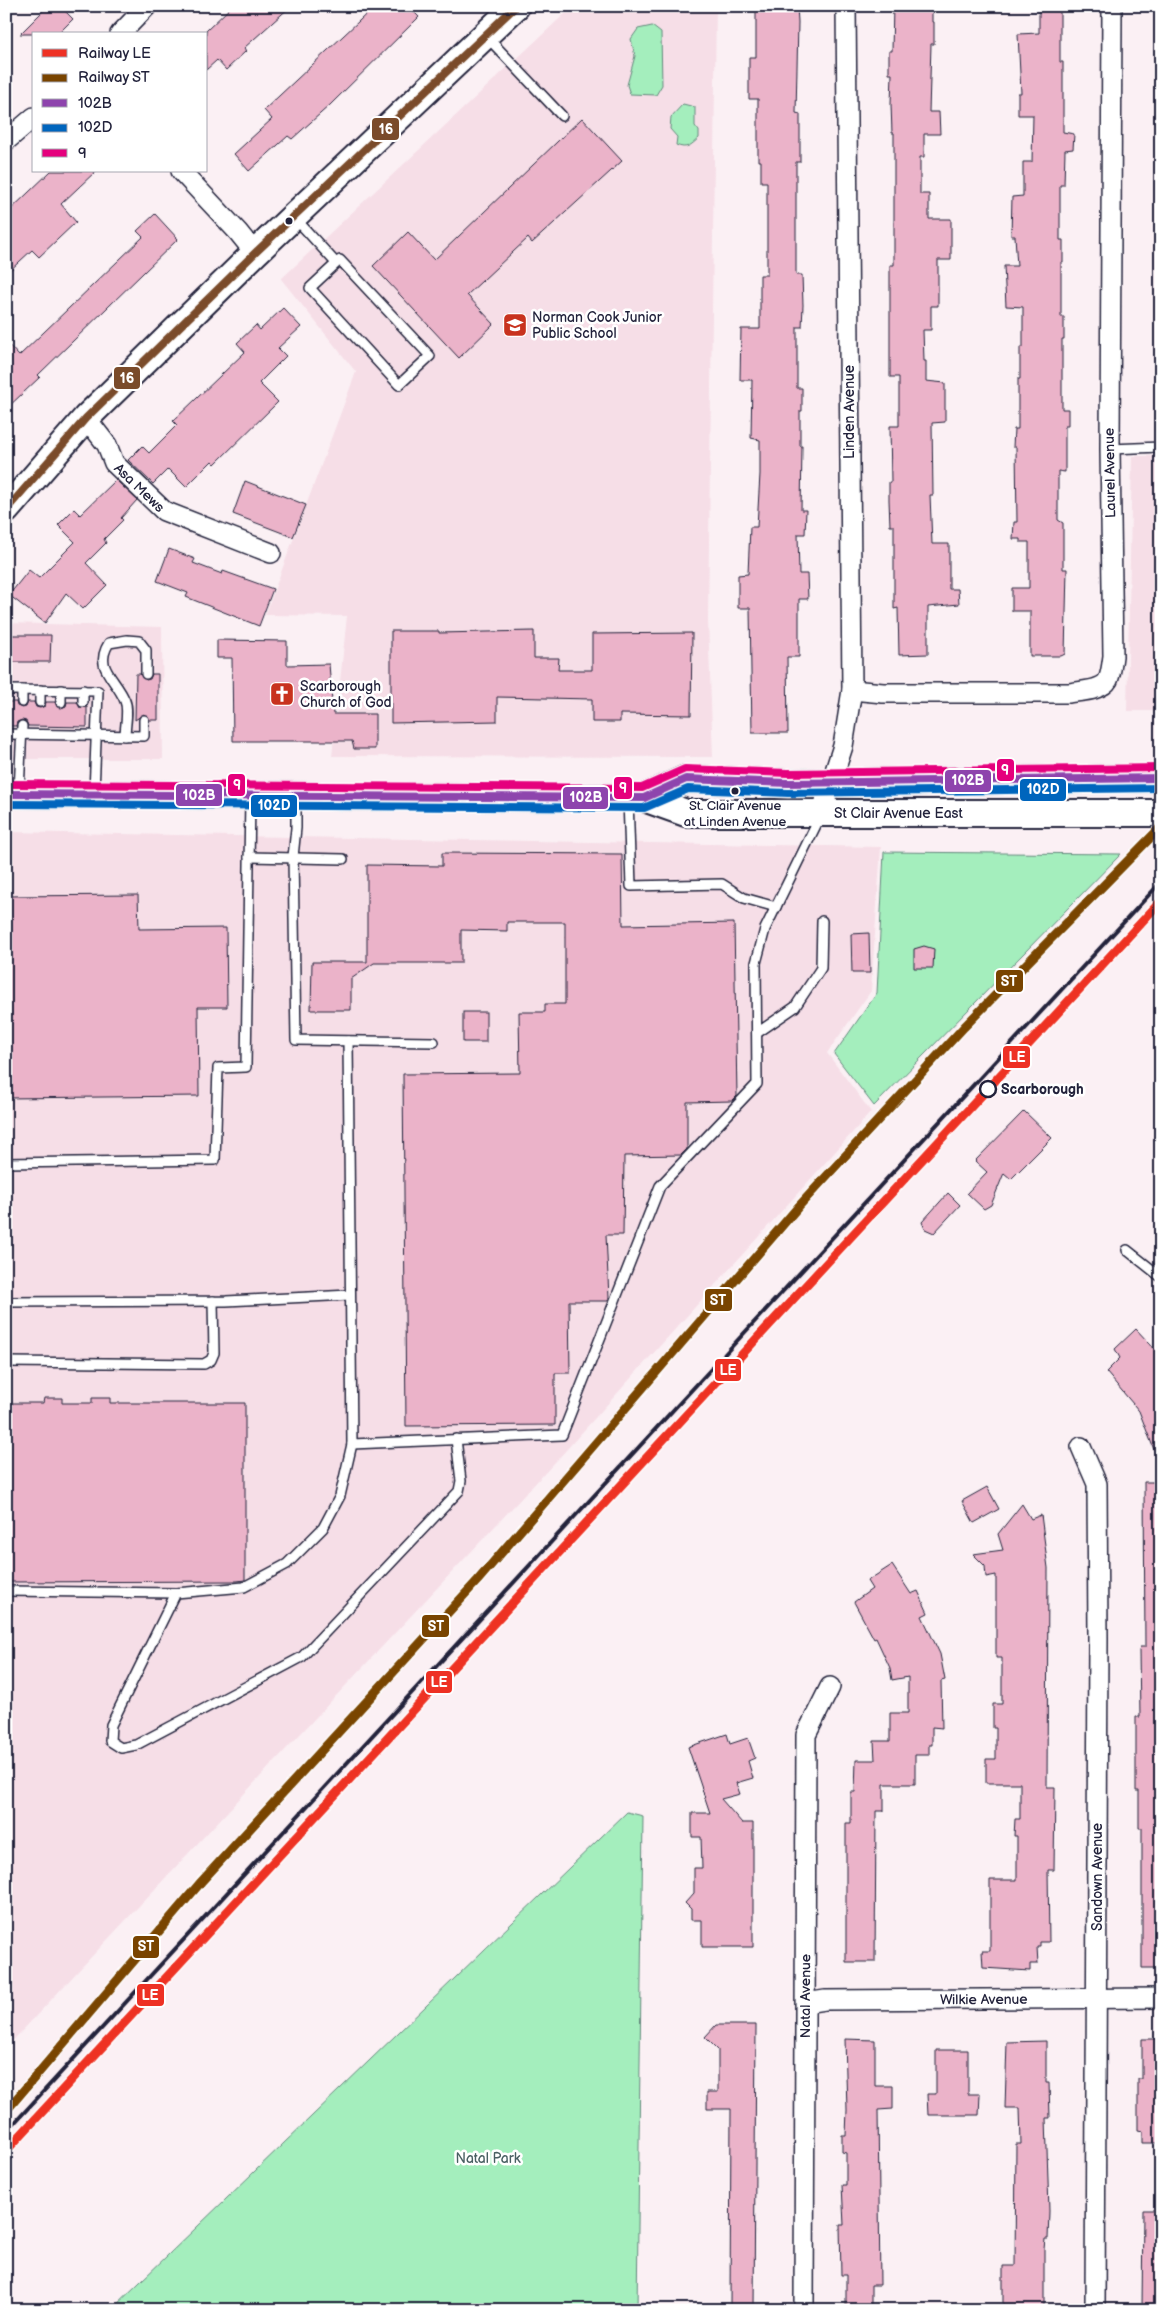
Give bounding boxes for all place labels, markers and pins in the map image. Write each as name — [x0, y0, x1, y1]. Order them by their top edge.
unlabelled marker — [284, 216, 294, 226]
place label: Norman Cook Junior Public School — [532, 309, 663, 342]
school or university icon: Norman Cook Junior Public School — [502, 312, 528, 338]
place label: Scarborough Church of God — [300, 678, 392, 711]
church icon: Scarborough Church of God — [269, 681, 295, 707]
marker: St. Clair Avenue at Linden Avenue — [730, 786, 740, 796]
place label: St. Clair Avenue at Linden Avenue — [684, 798, 786, 830]
marker: Scarborough — [979, 1080, 997, 1098]
place label: Scarborough — [1001, 1081, 1084, 1098]

